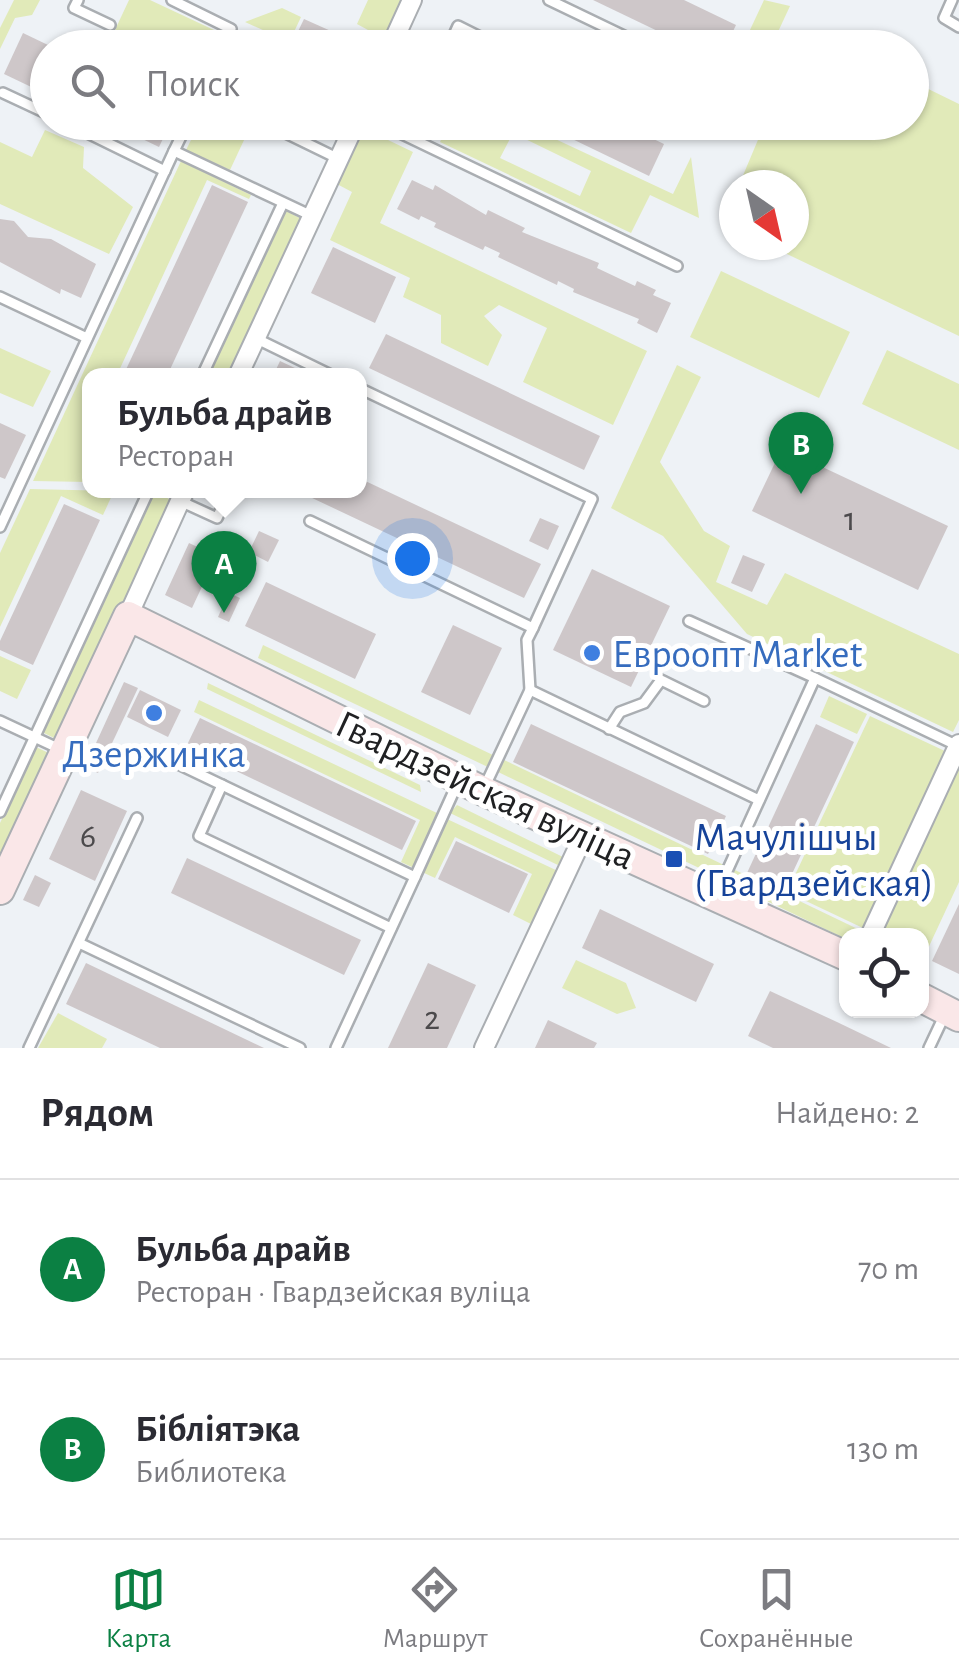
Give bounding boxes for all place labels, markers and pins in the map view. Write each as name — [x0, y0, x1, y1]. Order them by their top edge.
pin: B — [768, 412, 834, 494]
pin: A — [192, 530, 256, 613]
place label: Евроопт Market — [612, 635, 862, 675]
marker: Евроопт Market — [581, 642, 603, 664]
marker: Дзержинка — [143, 702, 165, 724]
place label: Дзержинка — [62, 735, 246, 775]
place label: Мачулішчы (Гвардзейская) — [694, 818, 934, 904]
marker: Мачулішчы (Гвардзейская) — [663, 848, 685, 870]

